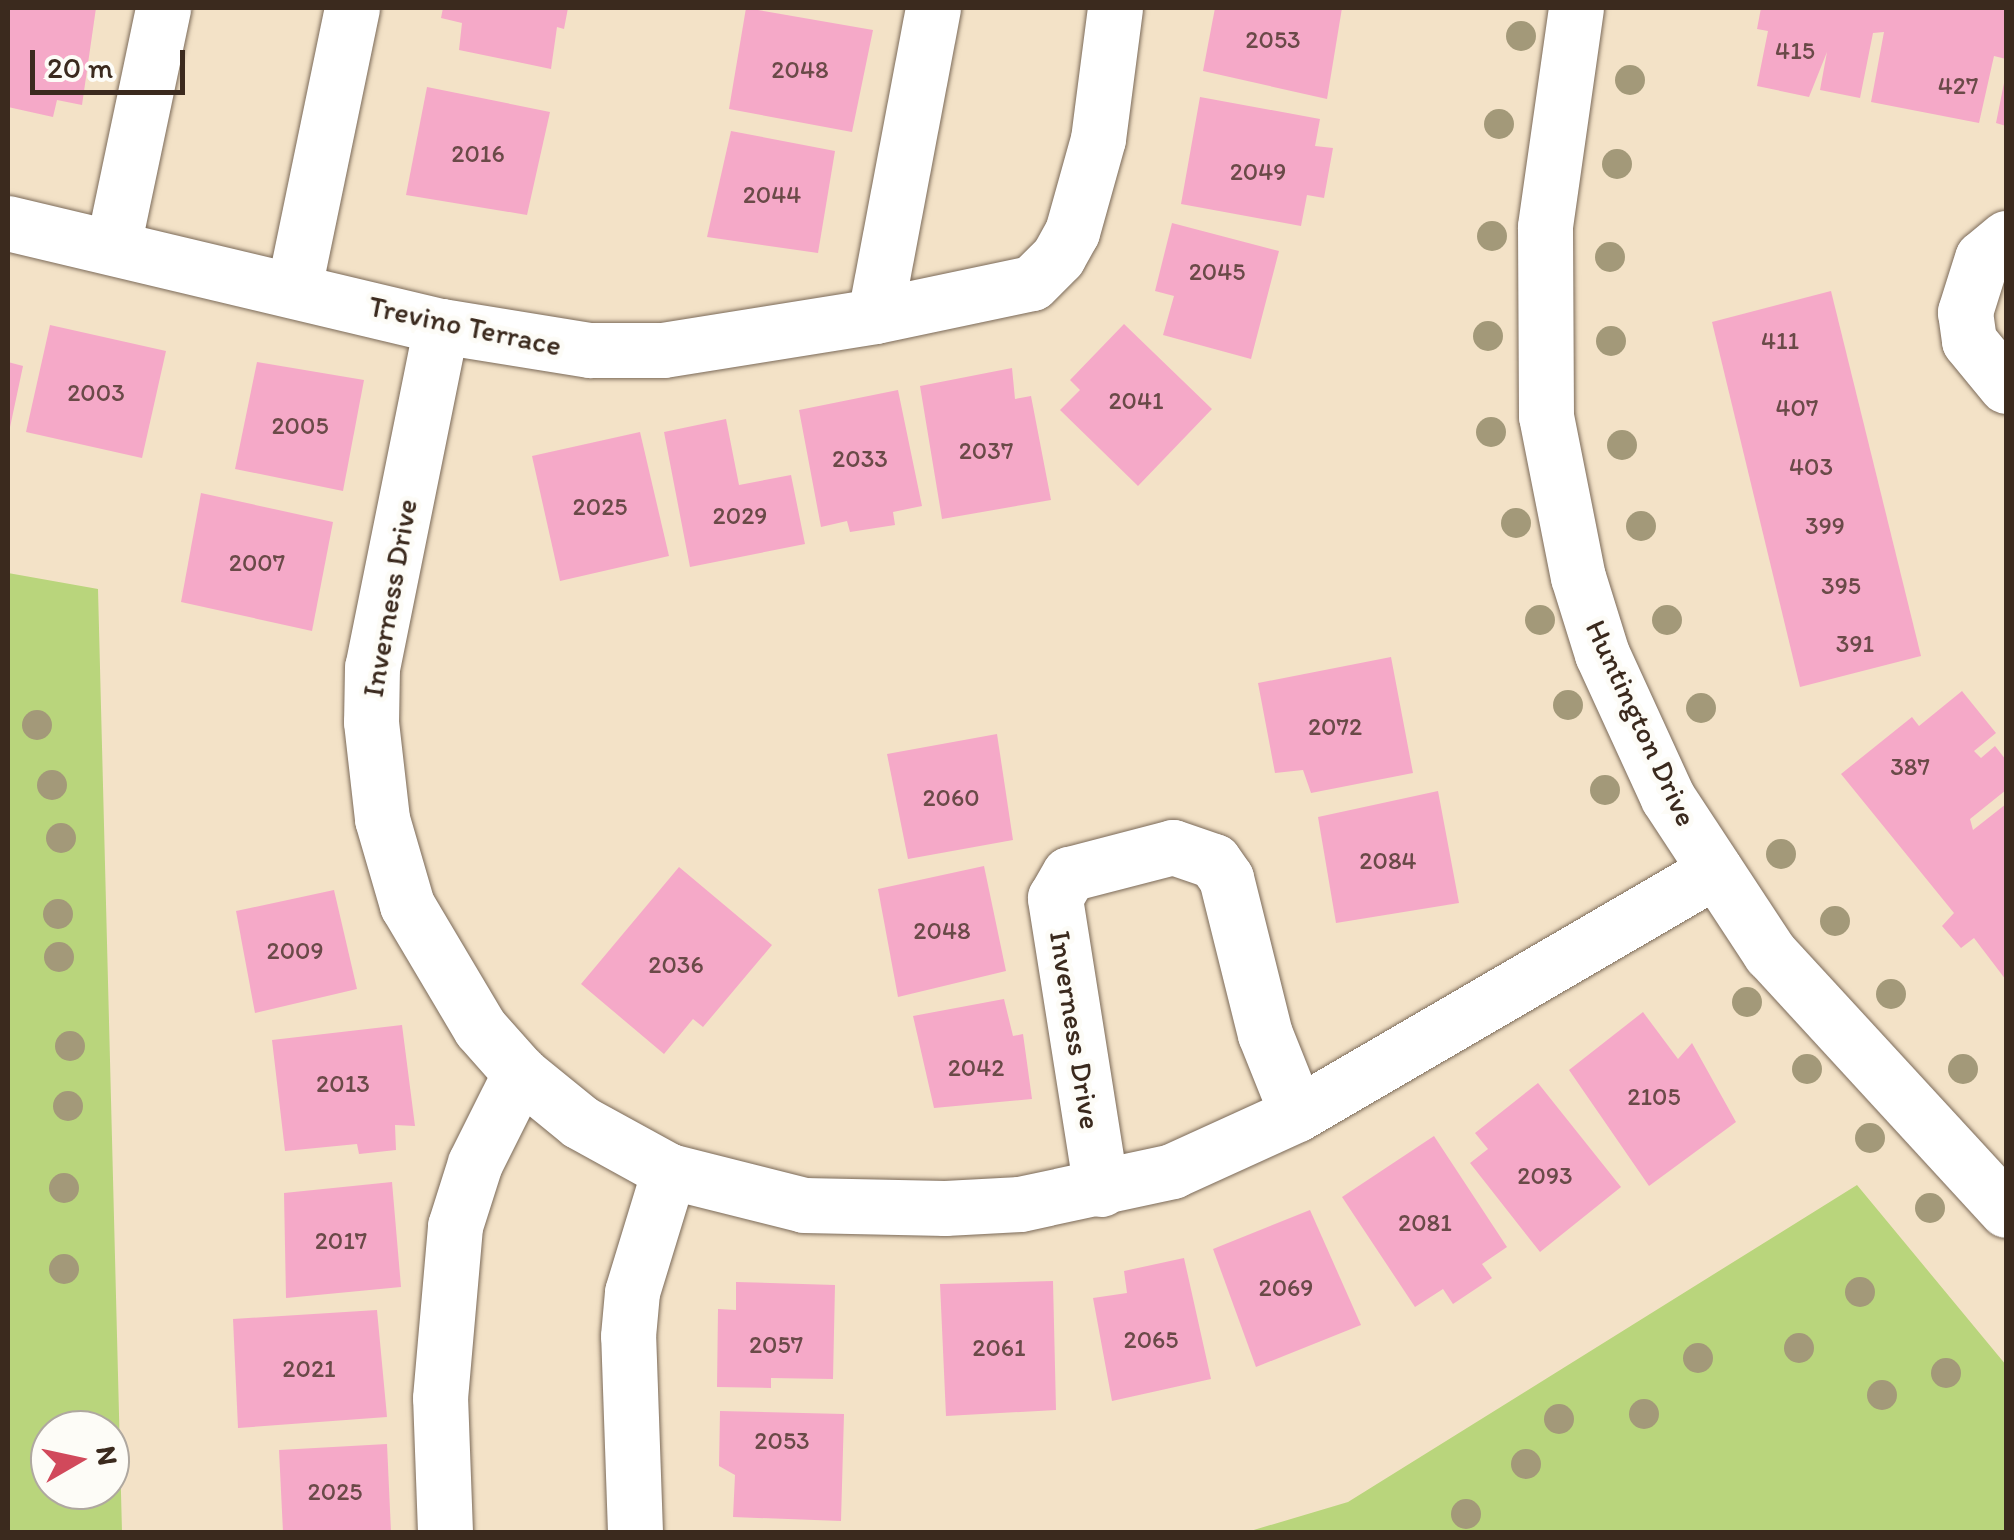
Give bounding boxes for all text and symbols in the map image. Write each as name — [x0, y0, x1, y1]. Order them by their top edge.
house number: 2053 — [1245, 24, 1301, 54]
scale bar — [35, 30, 190, 92]
house number: 415 — [1775, 35, 1815, 65]
text: 20 m — [47, 49, 113, 86]
house number: 2048 — [771, 54, 829, 84]
house number: 427 — [1938, 70, 1978, 100]
house number: 2016 — [451, 138, 505, 168]
house number: 2049 — [1230, 156, 1286, 186]
house number: 2044 — [743, 179, 801, 209]
house number: 2045 — [1189, 256, 1245, 286]
street label: Trevino Terrace — [365, 288, 565, 364]
house number: 411 — [1761, 325, 1799, 355]
house number: 2003 — [67, 377, 125, 407]
house number: 2041 — [1108, 385, 1164, 415]
house number: 407 — [1776, 392, 1818, 422]
house number: 2005 — [271, 410, 329, 440]
house number: 2037 — [959, 435, 1013, 465]
house number: 2033 — [832, 443, 888, 473]
house number: 403 — [1789, 451, 1833, 481]
house number: 2025 — [573, 491, 627, 521]
street label: Inverness Drive — [355, 496, 425, 700]
house number: 2029 — [713, 500, 767, 530]
house number: 399 — [1805, 510, 1845, 540]
house number: 2007 — [229, 547, 285, 577]
house number: 395 — [1821, 570, 1861, 600]
street label: Huntington Drive — [1577, 614, 1705, 832]
house number: 391 — [1836, 628, 1874, 658]
house number: 2072 — [1308, 711, 1362, 741]
house number: 387 — [1890, 751, 1930, 781]
house number: 2060 — [922, 782, 980, 812]
house number: 2084 — [1359, 845, 1417, 875]
house number: 2048 — [913, 915, 971, 945]
street label: Inverness Drive — [1042, 928, 1108, 1132]
house number: 2009 — [266, 935, 324, 965]
house number: 2036 — [648, 949, 704, 979]
house number: 2042 — [948, 1052, 1004, 1082]
house number: 2013 — [316, 1068, 370, 1098]
house number: 2105 — [1627, 1081, 1681, 1111]
house number: 2093 — [1517, 1160, 1573, 1190]
house number: 2081 — [1398, 1207, 1452, 1237]
house number: 2017 — [315, 1225, 367, 1255]
house number: 2069 — [1259, 1272, 1313, 1302]
house number: 2065 — [1124, 1324, 1178, 1354]
house number: 2057 — [749, 1329, 803, 1359]
house number: 2061 — [972, 1332, 1026, 1362]
house number: 2021 — [282, 1353, 336, 1383]
north arrow — [30, 1410, 130, 1510]
house number: 2053 — [754, 1425, 810, 1455]
text: N — [89, 1444, 126, 1468]
house number: 2025 — [308, 1476, 362, 1506]

